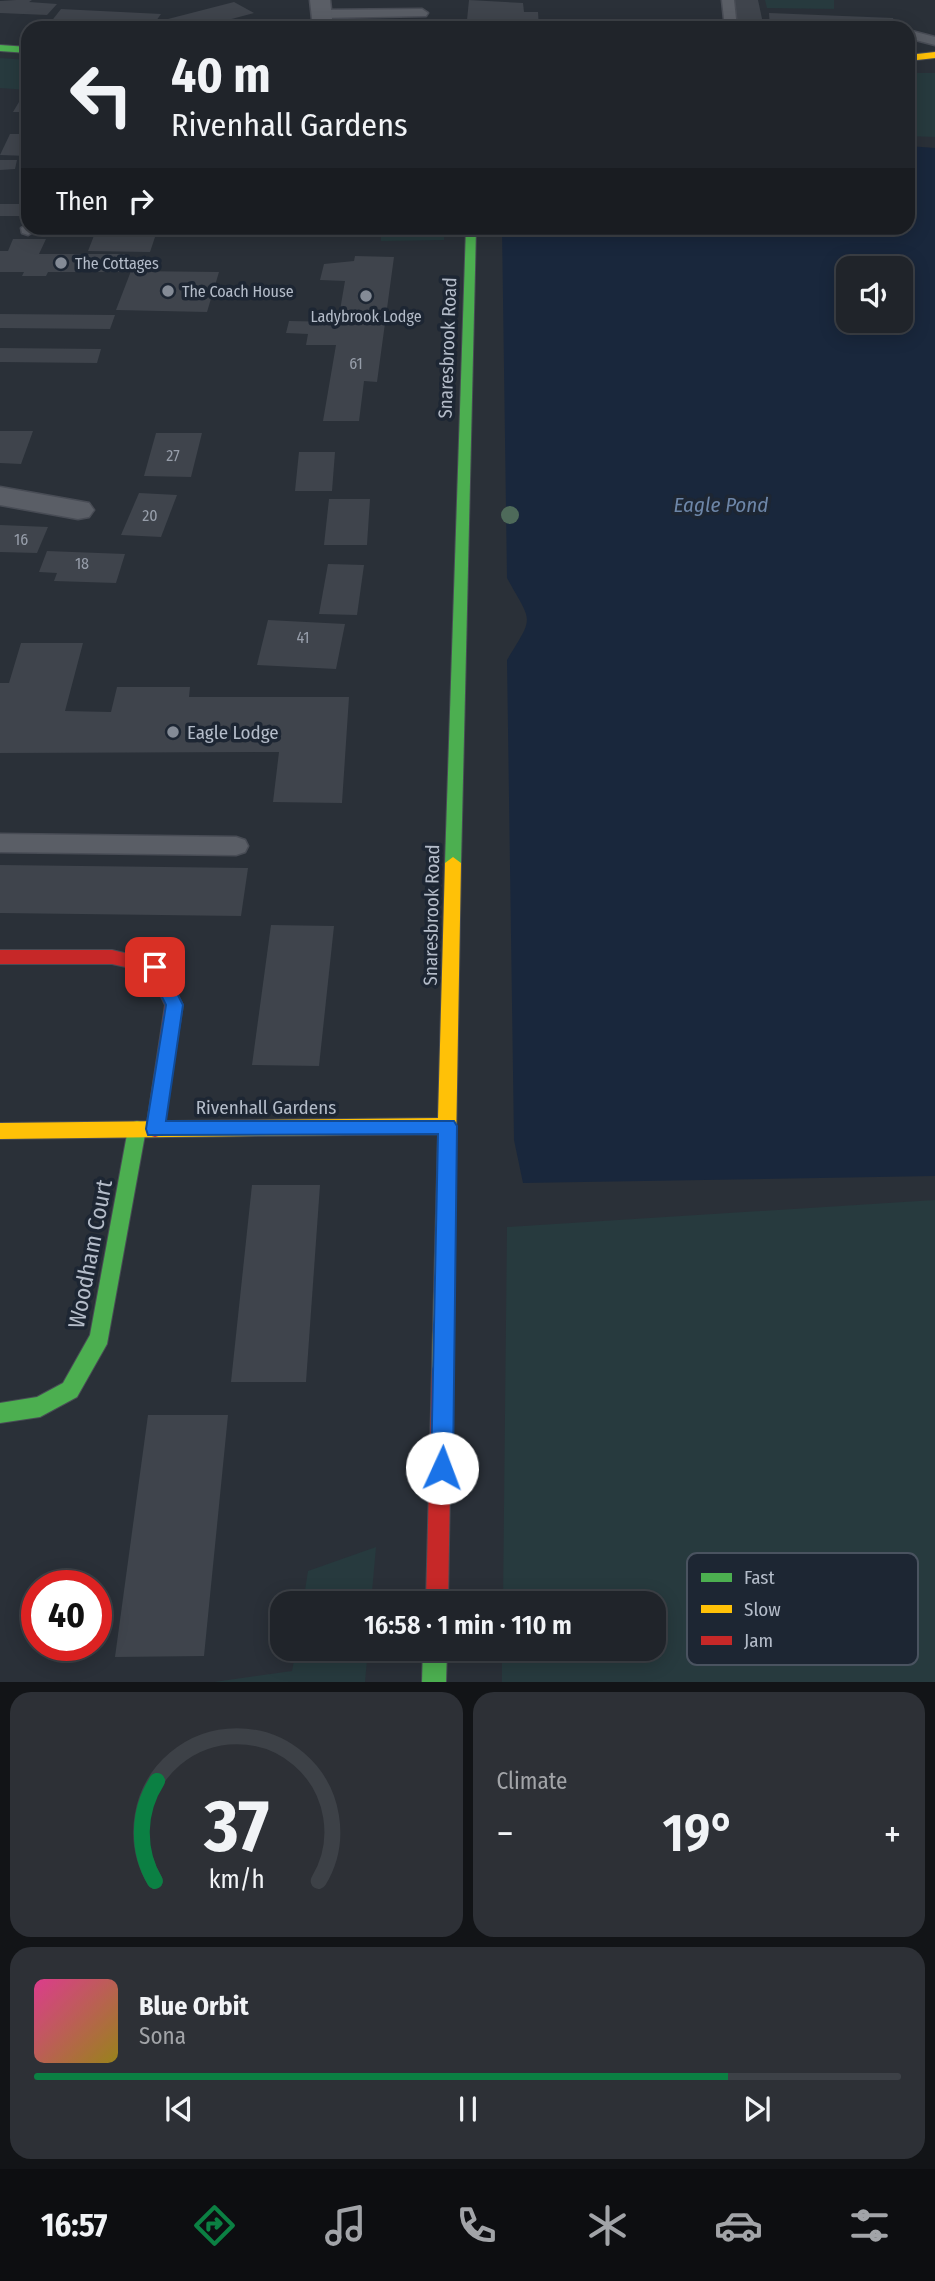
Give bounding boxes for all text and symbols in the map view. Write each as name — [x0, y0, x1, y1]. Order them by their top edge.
text: 40 m — [171, 46, 271, 105]
icon: left — [56, 49, 147, 140]
text: Rivenhall Gardens — [171, 106, 408, 144]
icon: right — [122, 182, 160, 220]
text: Then — [56, 186, 108, 217]
place label: The Cottages — [75, 254, 159, 273]
marker: The Cottages — [53, 255, 69, 271]
map controls — [836, 256, 913, 333]
button: sound — [836, 256, 913, 333]
street label: Snaresbrook Road — [434, 277, 461, 419]
place label: The Coach House — [182, 282, 294, 301]
marker: The Coach House — [160, 283, 176, 299]
marker: Ladybrook Lodge — [358, 288, 374, 304]
place label: Ladybrook Lodge — [310, 307, 422, 326]
house number: 61 — [349, 354, 363, 373]
house number: 27 — [166, 446, 180, 465]
water label: Eagle Pond — [674, 492, 768, 518]
house number: 20 — [142, 506, 158, 525]
house number: 16 — [14, 530, 28, 549]
house number: 18 — [75, 554, 89, 573]
house number: 41 — [296, 628, 310, 647]
place label: Eagle Lodge — [187, 721, 279, 744]
marker: Eagle Lodge — [165, 724, 181, 740]
street label: Snaresbrook Road — [419, 844, 444, 986]
pin — [125, 937, 185, 997]
icon: arrive — [136, 948, 174, 986]
street label: Rivenhall Gardens — [196, 1096, 336, 1119]
street label: Woodham Court — [62, 1177, 118, 1331]
position arrow — [405, 1431, 479, 1505]
legend — [687, 1553, 918, 1665]
text: Fast — [744, 1566, 775, 1589]
speed limit sign: 40 — [21, 1570, 112, 1661]
text: Slow — [744, 1598, 781, 1621]
text: 16:58 · 1 min · 110 m — [364, 1610, 572, 1641]
text: Jam — [744, 1629, 773, 1652]
text: Climate — [497, 1767, 567, 1795]
text: 37 — [203, 1783, 269, 1870]
text: 19° — [662, 1802, 735, 1865]
text: − — [497, 1811, 514, 1857]
text: + — [884, 1811, 901, 1857]
text: km/h — [208, 1864, 264, 1894]
text: Blue Orbit — [139, 1991, 249, 2022]
text: Sona — [139, 2022, 186, 2050]
icon: previous — [160, 2090, 198, 2128]
icon: pause — [449, 2090, 487, 2128]
icon: next — [738, 2090, 776, 2128]
icon: directions — [190, 2201, 239, 2250]
icon: music — [321, 2201, 370, 2250]
icon: phone — [452, 2201, 501, 2250]
icon: climate — [583, 2201, 632, 2250]
icon: car — [714, 2201, 763, 2250]
icon: filters — [845, 2201, 894, 2250]
text: 16:57 — [41, 2206, 108, 2244]

